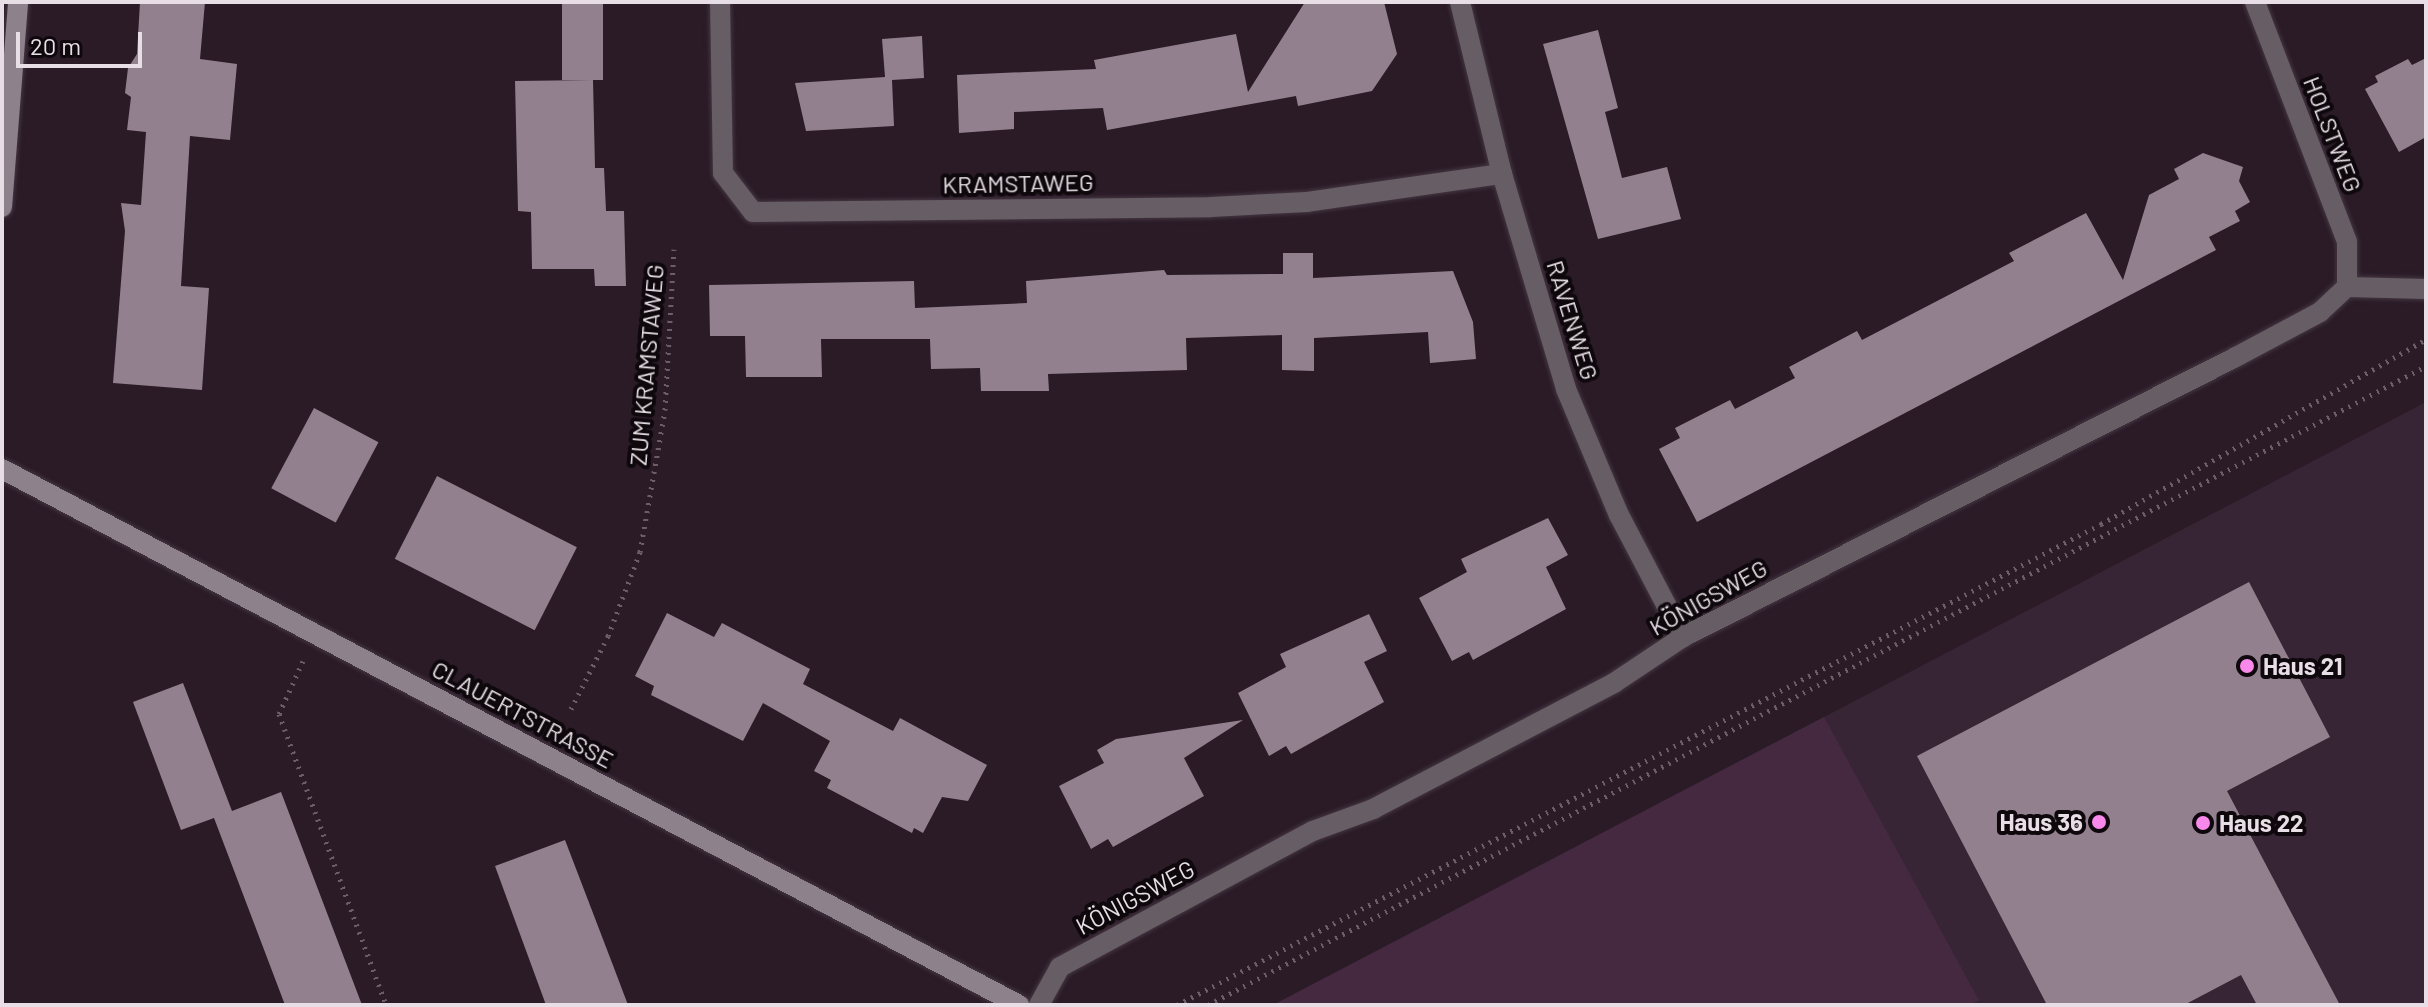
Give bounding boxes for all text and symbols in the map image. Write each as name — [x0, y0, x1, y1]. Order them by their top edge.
scale bar — [20, 16, 146, 66]
text: 20 m — [30, 31, 81, 60]
street label: HOLSTWEG — [2298, 72, 2368, 196]
street label: KRAMSTAWEG — [942, 167, 1094, 199]
street label: RAVENWEG — [1541, 257, 1605, 383]
street label: ZUM KRAMSTAWEG — [623, 263, 669, 467]
street label: KÖNIGSWEG — [1644, 553, 1772, 641]
place label: Haus 21 — [2263, 652, 2342, 680]
street label: CLAUERTSTRASSE — [428, 654, 618, 774]
marker: Haus 21 — [2238, 657, 2256, 675]
place label: Haus 36 — [1999, 808, 2083, 836]
place label: Haus 22 — [2219, 809, 2304, 837]
marker: Haus 36 — [2090, 813, 2108, 831]
marker: Haus 22 — [2194, 814, 2212, 832]
street label: KÖNIGSWEG — [1071, 854, 1199, 940]

